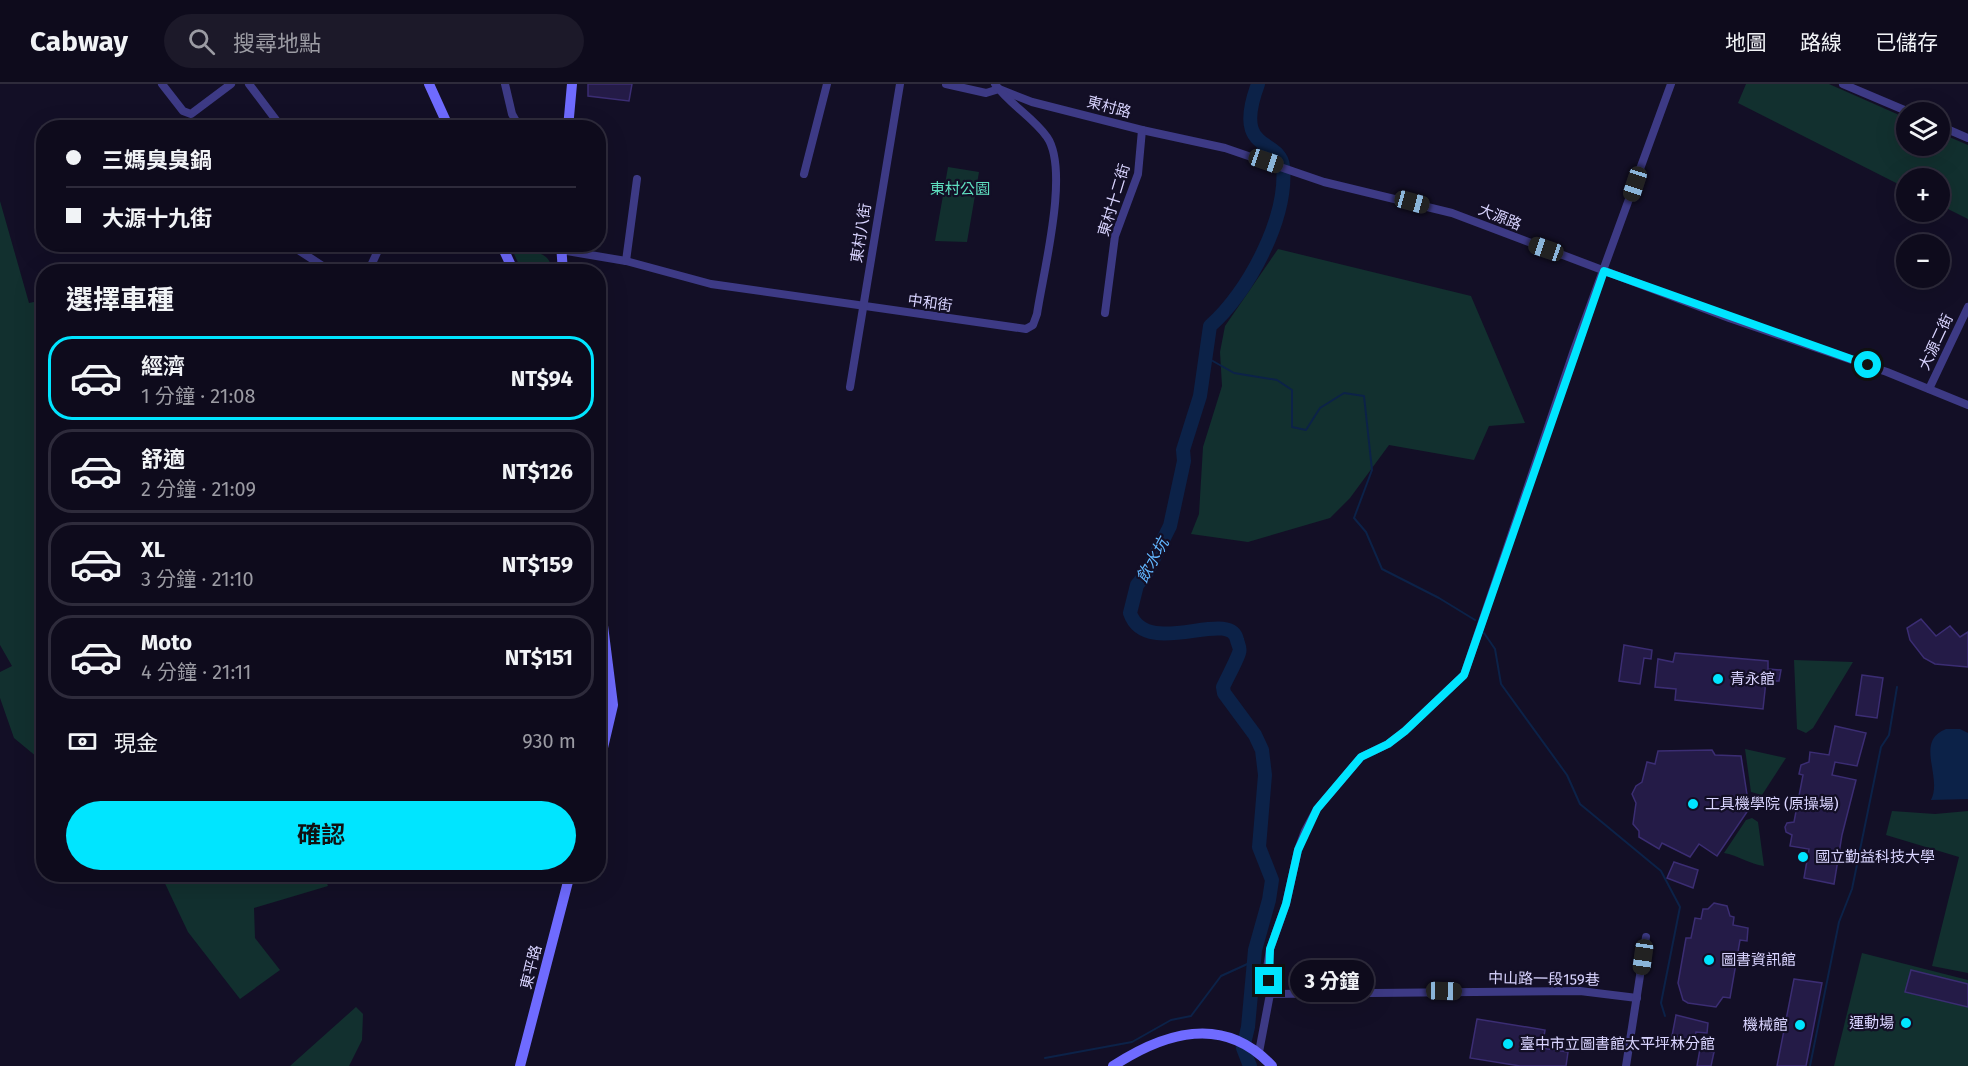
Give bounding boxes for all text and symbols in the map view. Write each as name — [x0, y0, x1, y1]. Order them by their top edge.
search box — [164, 14, 584, 68]
text: Cabway — [30, 25, 128, 58]
icon: search — [185, 25, 218, 58]
text: 搜尋地點 — [233, 30, 321, 57]
text: 地圖 — [1725, 30, 1767, 56]
text: 路線 — [1800, 30, 1842, 56]
text: 已儲存 — [1875, 30, 1938, 56]
street label: 東村路 — [1085, 92, 1133, 122]
map controls — [1896, 102, 1950, 288]
button: layers — [1896, 102, 1950, 156]
text: 三媽臭臭鍋 — [102, 147, 212, 174]
car — [1246, 147, 1286, 175]
street label: 東村十二街 — [1094, 161, 1134, 239]
car — [1621, 164, 1649, 204]
button: + — [1896, 168, 1950, 222]
park label: 東村公園 — [930, 180, 990, 198]
car — [1392, 189, 1432, 215]
street label: 大源路 — [1476, 200, 1524, 234]
street label: 東村八街 — [847, 202, 875, 264]
text: 大源十九街 — [102, 205, 212, 232]
button: − — [1896, 234, 1950, 288]
car — [1526, 235, 1566, 263]
text: 選擇車種 — [66, 284, 174, 316]
street label: 中和街 — [906, 291, 954, 315]
street label: 大源二街 — [1915, 311, 1957, 373]
icon: car — [69, 351, 123, 405]
route start — [1854, 351, 1881, 378]
text: 經濟 — [141, 353, 185, 380]
text: NT$94 — [511, 365, 573, 392]
text: 1 分鐘 · 21:08 — [141, 384, 255, 408]
icon: car — [69, 444, 123, 498]
text: 舒適 — [141, 446, 185, 473]
text: NT$126 — [502, 458, 573, 485]
text: 2 分鐘 · 21:09 — [141, 477, 256, 501]
water label: 飲水坑 — [1132, 533, 1173, 586]
text: XL — [141, 536, 165, 563]
icon: car — [69, 537, 123, 591]
text: NT$159 — [502, 551, 573, 578]
text: 3 分鐘 · 21:10 — [141, 567, 254, 591]
text: Moto — [141, 629, 192, 656]
icon: car — [69, 630, 123, 684]
text: NT$151 — [505, 644, 573, 671]
text: 4 分鐘 · 21:11 — [141, 660, 251, 684]
place label: 青永館 — [1730, 670, 1775, 688]
marker: 青永館 — [1711, 672, 1725, 686]
icon: cash — [66, 725, 99, 758]
text: 930 m — [522, 729, 576, 753]
text: 現金 — [114, 730, 158, 757]
place label: 工具機學院 (原操場) — [1705, 795, 1839, 813]
marker: 工具機學院 (原操場) — [1686, 797, 1700, 811]
button: 確認 — [66, 801, 576, 870]
place label: 國立勤益科技大學 — [1815, 848, 1935, 866]
marker: 國立勤益科技大學 — [1796, 850, 1810, 864]
car — [1632, 938, 1654, 976]
street label: 東平路 — [517, 943, 545, 991]
place label: 圖書資訊館 — [1721, 951, 1796, 969]
marker: 圖書資訊館 — [1702, 953, 1716, 967]
callout: 3 分鐘 — [1290, 960, 1374, 1002]
route end — [1255, 967, 1282, 994]
text: 3 分鐘 — [1304, 969, 1360, 993]
street label: 中山路一段159巷 — [1488, 969, 1600, 989]
car — [1426, 982, 1462, 1000]
place label: 運動場 — [1849, 1014, 1894, 1032]
place label: 機械館 — [1743, 1016, 1788, 1034]
marker: 運動場 — [1899, 1016, 1913, 1030]
marker: 機械館 — [1793, 1018, 1807, 1032]
place label: 臺中市立圖書館太平坪林分館 — [1520, 1035, 1715, 1053]
marker: 臺中市立圖書館太平坪林分館 — [1501, 1037, 1515, 1051]

